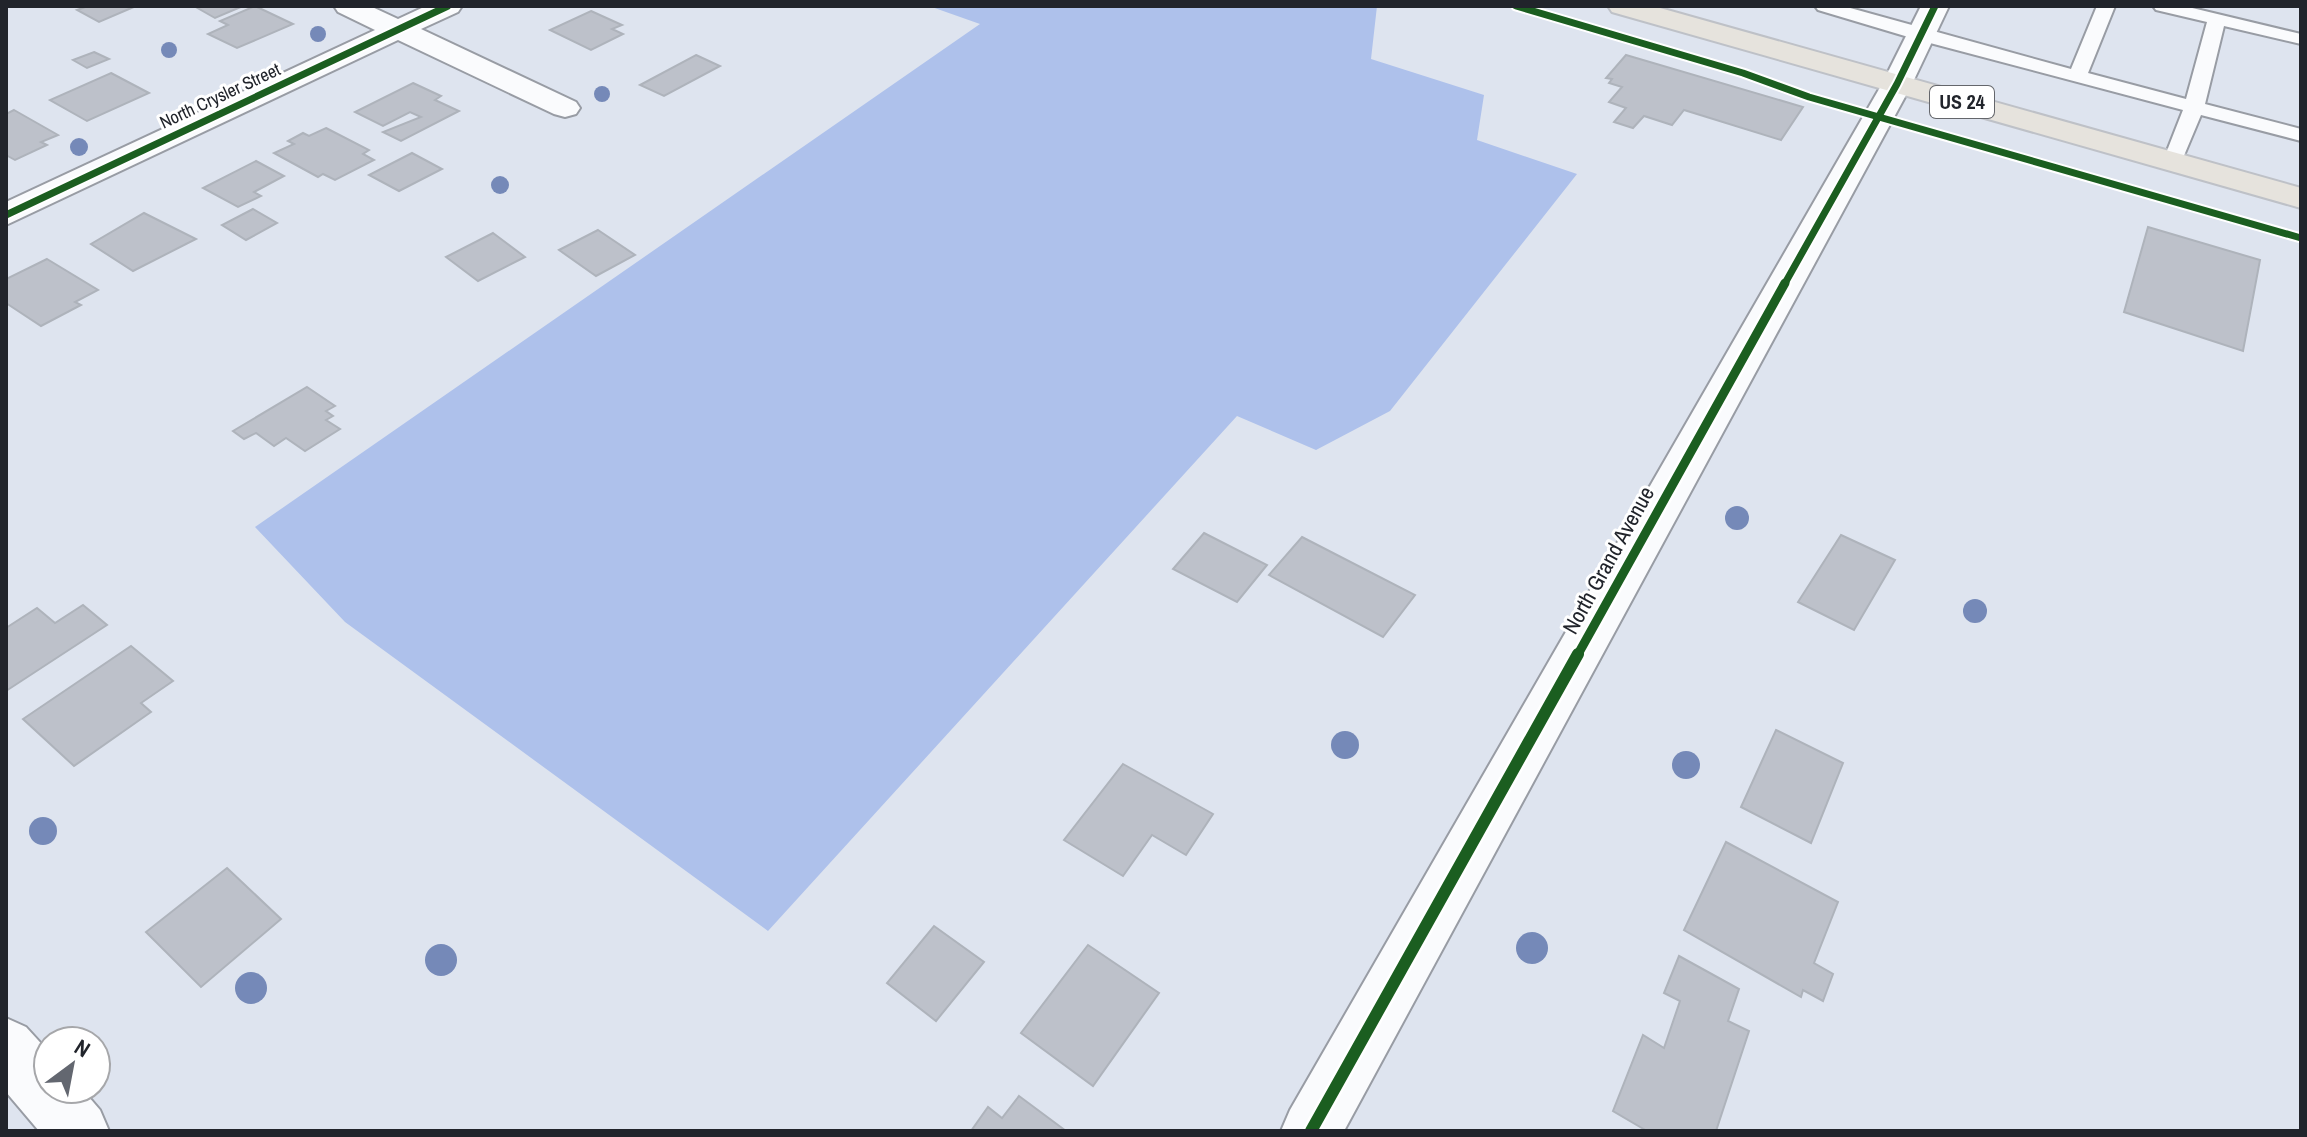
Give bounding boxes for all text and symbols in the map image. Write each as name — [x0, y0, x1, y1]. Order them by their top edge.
street label: North Crysler Street — [155, 57, 284, 134]
road number: US 24 — [1930, 86, 1994, 118]
street label: North Grand Avenue — [1555, 481, 1661, 639]
north arrow — [32, 1025, 112, 1105]
text: N — [69, 1032, 96, 1064]

